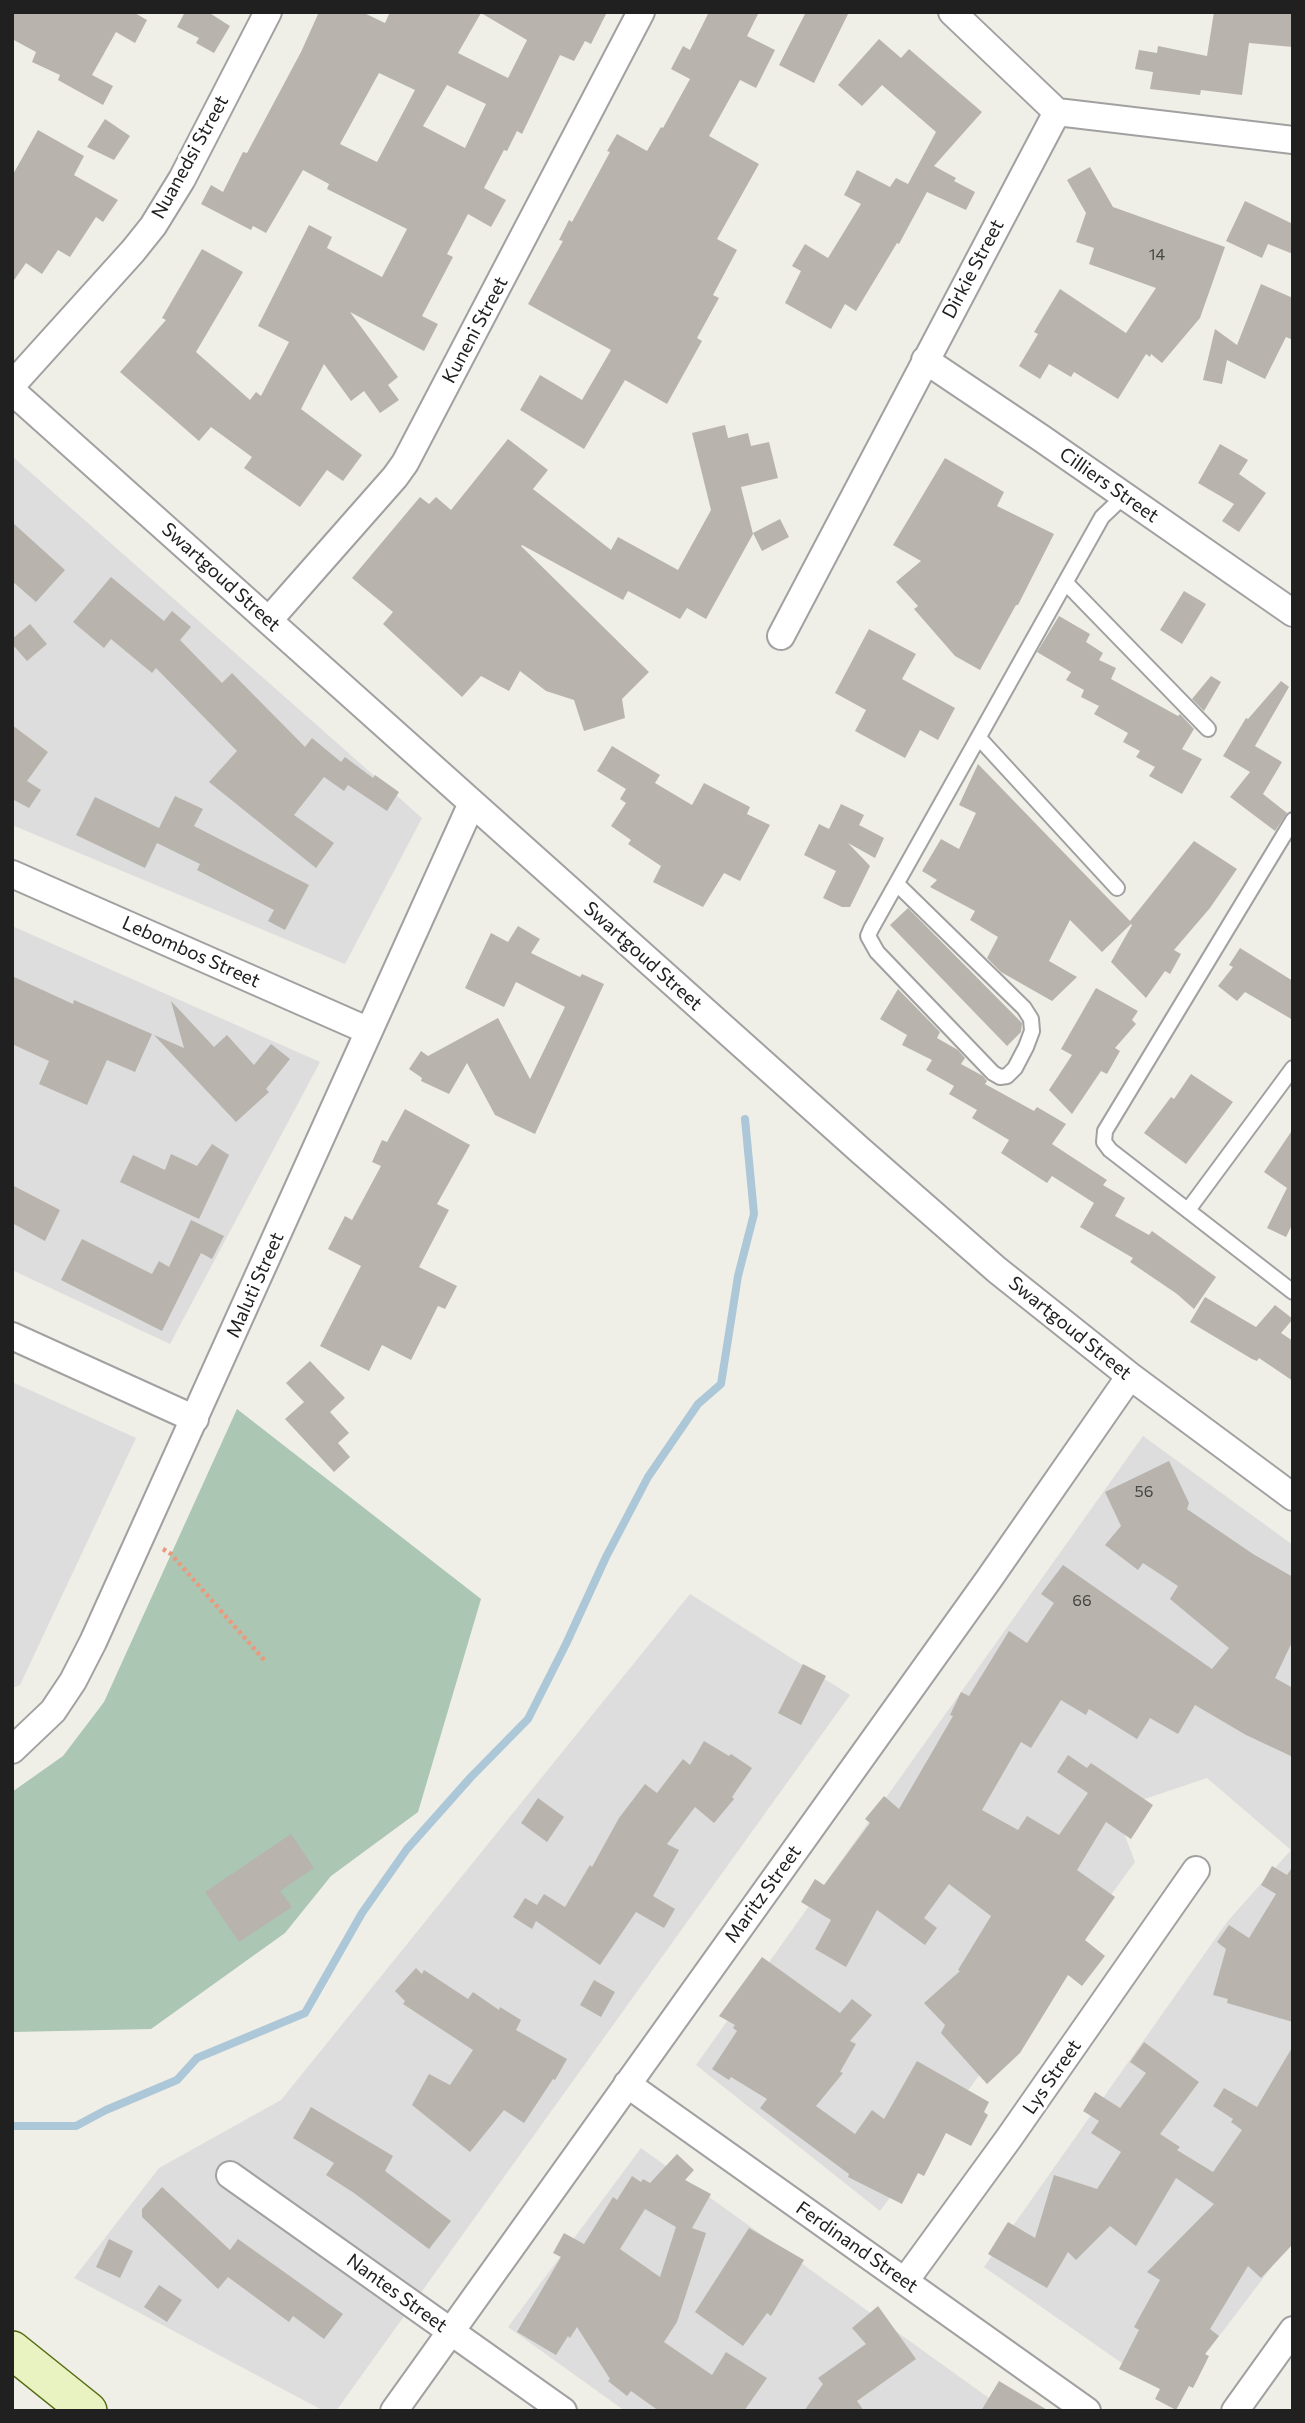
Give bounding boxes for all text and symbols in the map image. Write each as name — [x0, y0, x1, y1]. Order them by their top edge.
street label: Nuanedsi Street — [147, 91, 233, 223]
street label: Dirkie Street — [937, 216, 1009, 322]
house number: 14 — [1149, 245, 1165, 265]
street label: Kuneni Street — [437, 273, 513, 387]
street label: Cilliers Street — [1055, 442, 1163, 528]
street label: Swartgoud Street — [157, 518, 285, 636]
street label: Swartgoud Street — [579, 897, 707, 1015]
street label: Lebombos Street — [119, 911, 263, 993]
street label: Maluti Street — [222, 1229, 288, 1341]
street label: Swartgoud Street — [1004, 1271, 1136, 1385]
house number: 56 — [1135, 1482, 1153, 1502]
house number: 66 — [1072, 1591, 1092, 1611]
street label: Maritz Street — [720, 1841, 806, 1947]
street label: Lys Street — [1018, 2035, 1086, 2119]
street label: Ferdinand Street — [792, 2196, 922, 2298]
street label: Nantes Street — [342, 2249, 452, 2337]

